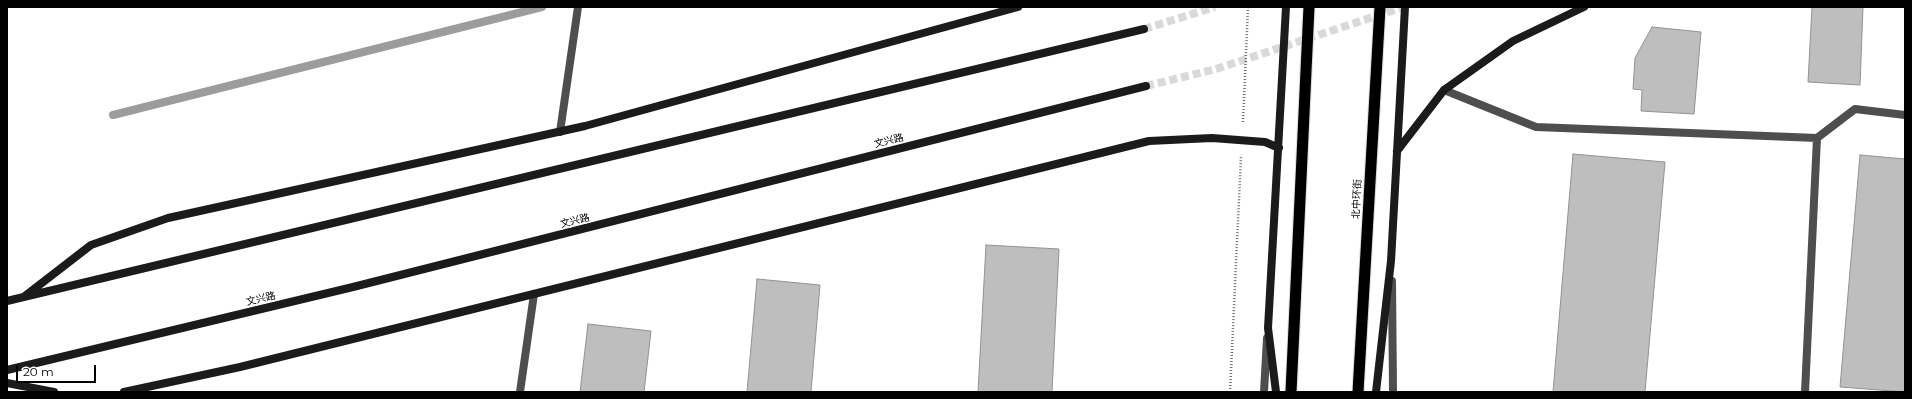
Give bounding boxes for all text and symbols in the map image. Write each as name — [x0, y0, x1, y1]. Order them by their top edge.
street label: 文兴路 — [873, 132, 905, 150]
street label: 北中环街 — [1350, 179, 1364, 219]
street label: 文兴路 — [559, 212, 591, 230]
street label: 文兴路 — [245, 290, 277, 308]
scale bar — [18, 357, 98, 383]
text: 20 m — [23, 364, 54, 379]

